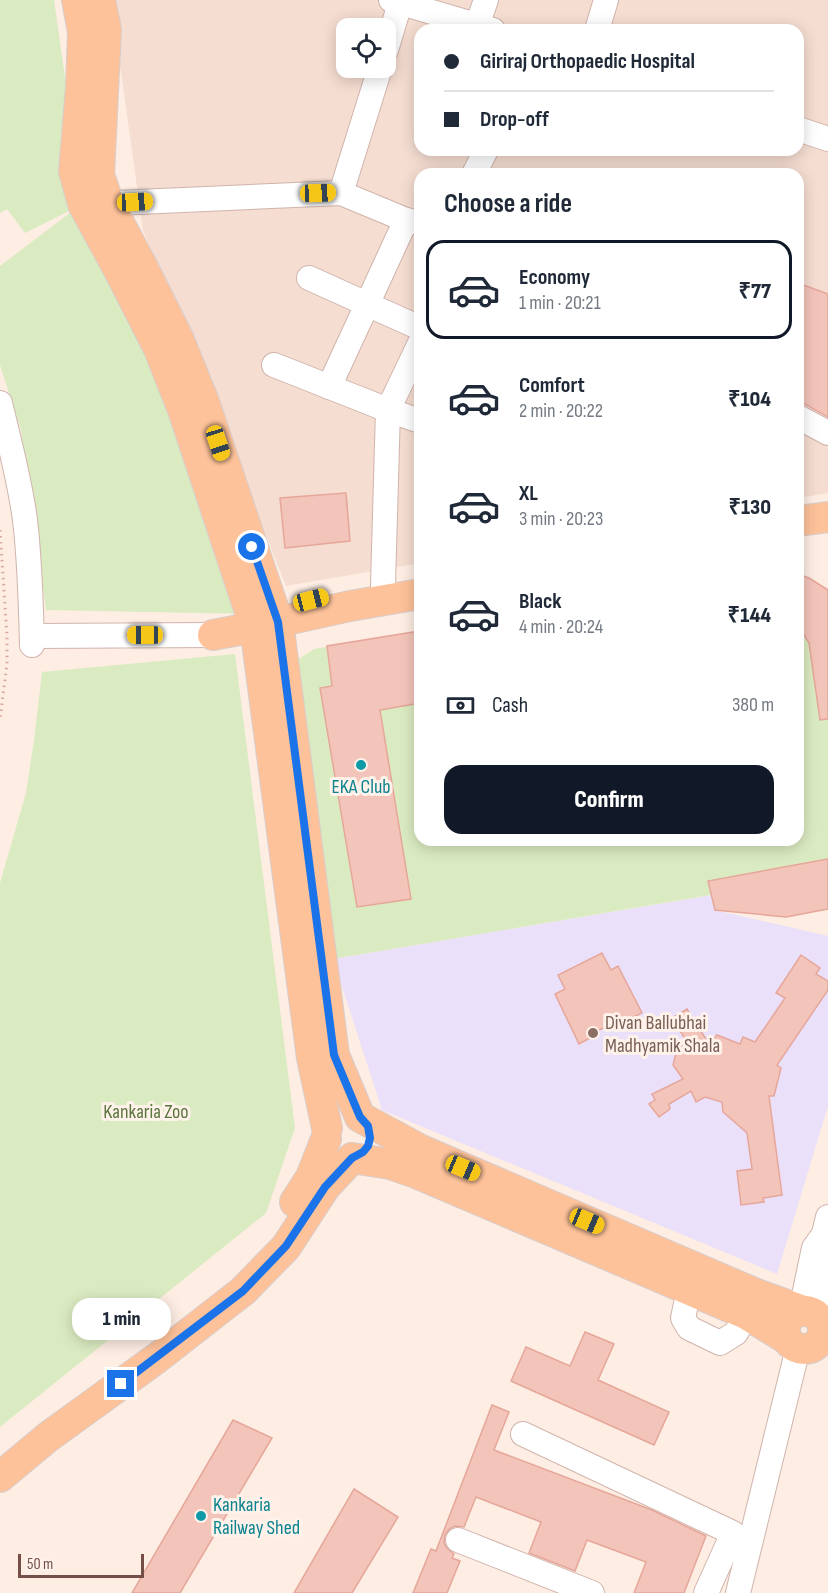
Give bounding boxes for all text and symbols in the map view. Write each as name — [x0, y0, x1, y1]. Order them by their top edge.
map controls — [336, 18, 396, 78]
button: locate — [336, 18, 396, 78]
text: Giriraj Orthopaedic Hospital — [480, 48, 695, 75]
text: Drop-off — [480, 106, 549, 133]
car — [300, 183, 336, 203]
text: Choose a ride — [444, 188, 572, 220]
car — [117, 192, 153, 212]
icon: car — [447, 263, 501, 317]
text: Economy — [519, 264, 590, 291]
text: ₹77 — [738, 278, 771, 305]
text: 1 min · 20:21 — [519, 291, 601, 315]
icon: car — [447, 371, 501, 425]
text: Comfort — [519, 372, 585, 399]
text: ₹104 — [728, 386, 771, 413]
text: 2 min · 20:22 — [519, 399, 603, 423]
car — [204, 423, 232, 463]
icon: car — [447, 479, 501, 533]
text: XL — [519, 480, 538, 507]
text: ₹130 — [728, 494, 771, 521]
text: 3 min · 20:23 — [519, 507, 603, 531]
route start — [238, 533, 265, 560]
car — [291, 587, 331, 613]
icon: car — [447, 587, 501, 641]
text: Black — [519, 588, 561, 615]
text: ₹144 — [728, 602, 771, 629]
text: 4 min · 20:24 — [519, 615, 603, 639]
car — [127, 626, 163, 644]
icon: cash — [444, 689, 477, 722]
text: Cash — [492, 692, 528, 719]
text: 380 m — [732, 693, 774, 717]
marker: EKA Club — [354, 758, 368, 772]
button: Confirm — [444, 765, 774, 834]
place label: EKA Club — [331, 775, 391, 799]
place label: Divan Ballubhai Madhyamik Shala — [605, 1011, 720, 1058]
marker: Divan Ballubhai Madhyamik Shala — [586, 1026, 600, 1040]
park label: Kankaria Zoo — [103, 1100, 189, 1124]
car — [443, 1153, 483, 1183]
car — [567, 1206, 607, 1236]
callout: 1 min — [72, 1297, 170, 1339]
text: 1 min — [102, 1307, 141, 1331]
route end — [107, 1370, 134, 1397]
place label: Kankaria Railway Shed — [213, 1493, 300, 1540]
marker: Kankaria Railway Shed — [194, 1509, 208, 1523]
scale bar — [18, 1551, 144, 1578]
text: 50 m — [27, 1555, 53, 1574]

